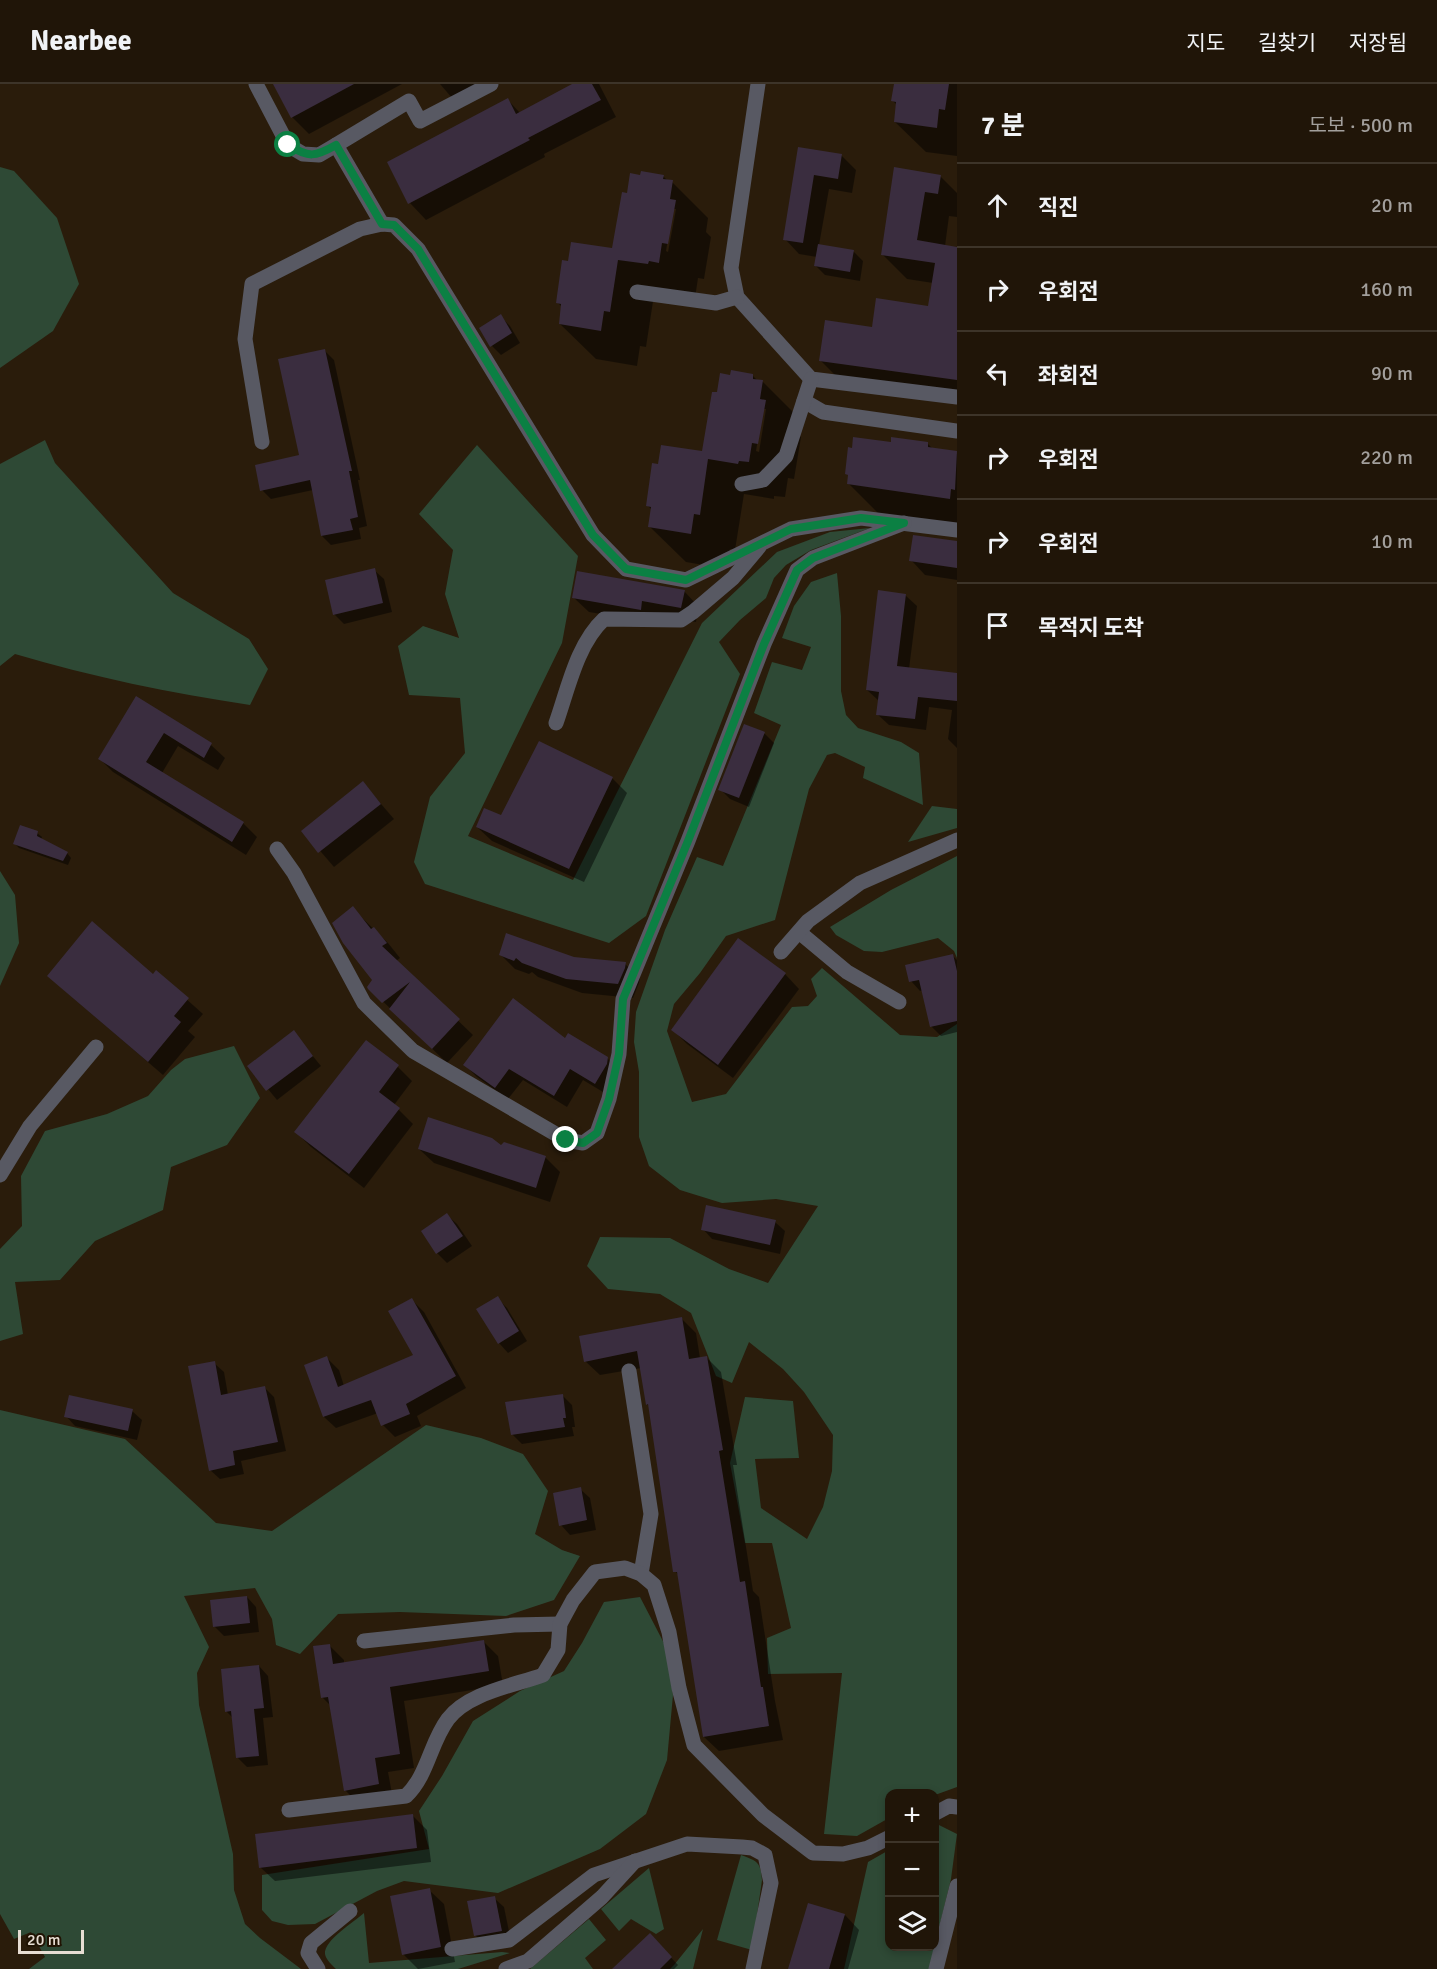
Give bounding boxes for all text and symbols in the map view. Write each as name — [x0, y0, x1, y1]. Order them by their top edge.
text: Nearbee — [30, 24, 132, 58]
text: 지도 — [1186, 30, 1225, 56]
text: 길찾기 — [1258, 30, 1316, 56]
text: 저장됨 — [1349, 30, 1407, 56]
text: 7 분 — [981, 110, 1025, 142]
text: 도보 · 500 m — [1309, 113, 1413, 138]
route start — [274, 131, 300, 157]
icon: ahead — [981, 189, 1014, 222]
text: 20 m — [1371, 193, 1413, 218]
text: 직진 — [1038, 194, 1078, 221]
icon: right — [981, 273, 1014, 306]
text: 160 m — [1360, 277, 1413, 302]
text: 우회전 — [1038, 278, 1099, 305]
icon: left — [981, 357, 1014, 390]
text: 90 m — [1371, 361, 1413, 386]
text: 좌회전 — [1038, 362, 1099, 389]
icon: right — [981, 441, 1014, 474]
text: 220 m — [1360, 445, 1413, 470]
text: 우회전 — [1038, 446, 1099, 473]
icon: right — [981, 525, 1014, 558]
text: 10 m — [1371, 529, 1413, 554]
text: 우회전 — [1038, 530, 1099, 557]
icon: arrive — [981, 609, 1014, 642]
text: 목적지 도착 — [1038, 614, 1144, 641]
route end — [552, 1126, 578, 1152]
map controls — [885, 1789, 939, 1951]
button: + — [885, 1789, 939, 1843]
button: − — [885, 1843, 939, 1897]
button: layers — [885, 1897, 939, 1951]
scale bar — [18, 1927, 84, 1954]
text: 20 m — [27, 1930, 61, 1950]

